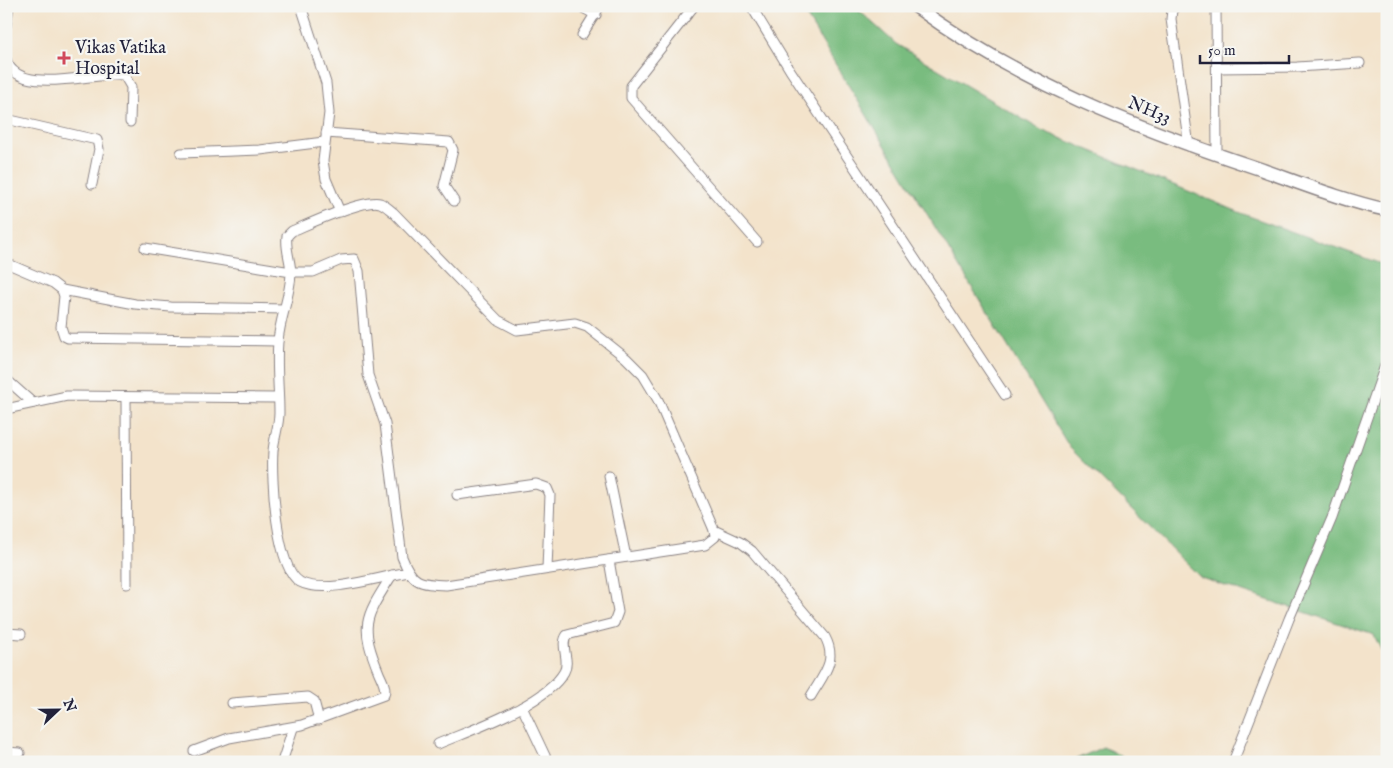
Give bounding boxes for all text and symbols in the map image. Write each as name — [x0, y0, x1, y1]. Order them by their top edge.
scale bar — [1200, 32, 1289, 64]
place label: Vikas Vatika Hospital — [74, 37, 166, 81]
text: 50 m — [1208, 41, 1236, 60]
marker: Vikas Vatika Hospital — [57, 51, 71, 65]
street label: NH33 — [1124, 92, 1174, 130]
north arrow — [32, 686, 82, 736]
text: N — [58, 696, 80, 714]

